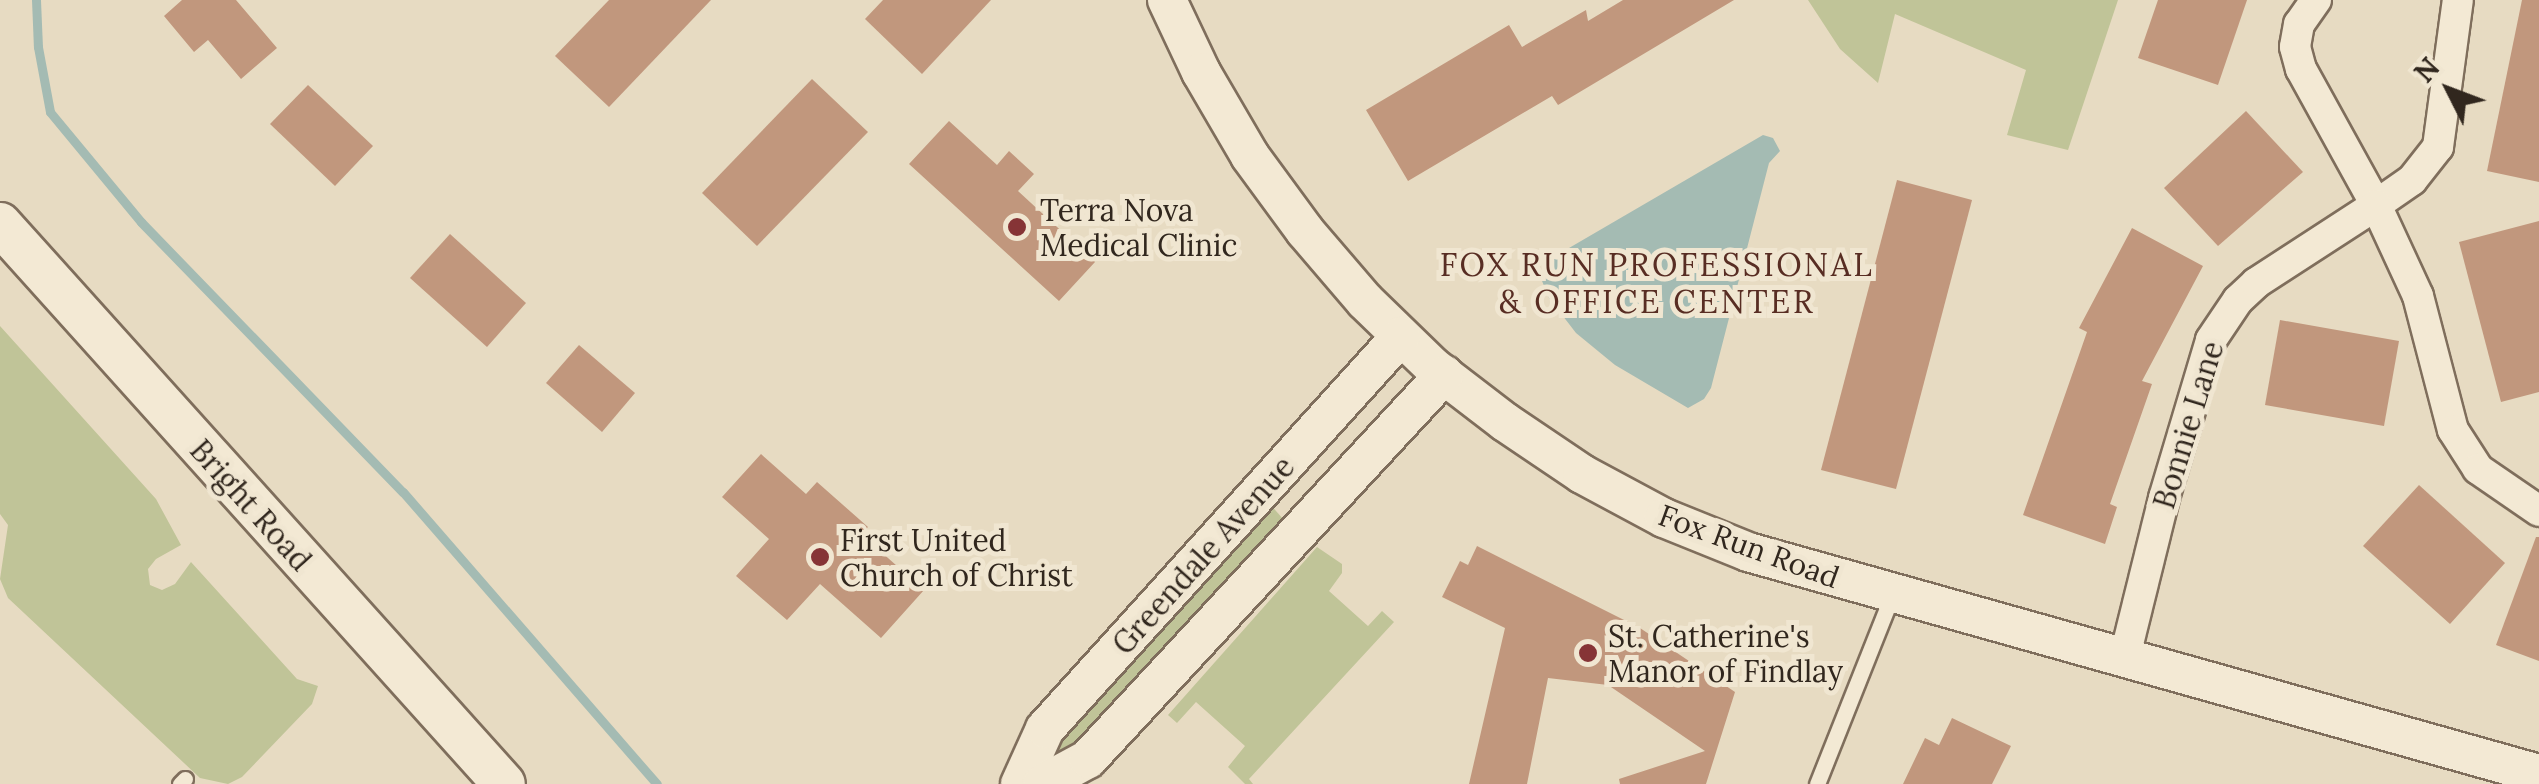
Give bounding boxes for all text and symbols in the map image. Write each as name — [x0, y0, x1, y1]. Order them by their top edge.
north arrow — [2399, 40, 2499, 140]
text: N — [2406, 50, 2447, 90]
place label: Terra Nova Medical Clinic — [1040, 192, 1237, 262]
marker: Terra Nova Medical Clinic — [1004, 214, 1030, 240]
district label: FOX RUN PROFESSIONAL & OFFICE CENTER — [1440, 247, 1874, 322]
street label: Bonnie Lane — [2145, 337, 2231, 513]
street label: Bright Road — [183, 432, 319, 578]
street label: Greendale Avenue — [1105, 449, 1301, 661]
street label: Fox Run Road — [1654, 497, 1844, 595]
place label: First United Church of Christ — [840, 522, 1073, 592]
marker: First United Church of Christ — [809, 546, 831, 568]
place label: St. Catherine's Manor of Findlay — [1608, 618, 1843, 688]
marker: St. Catherine's Manor of Findlay — [1577, 642, 1599, 664]

